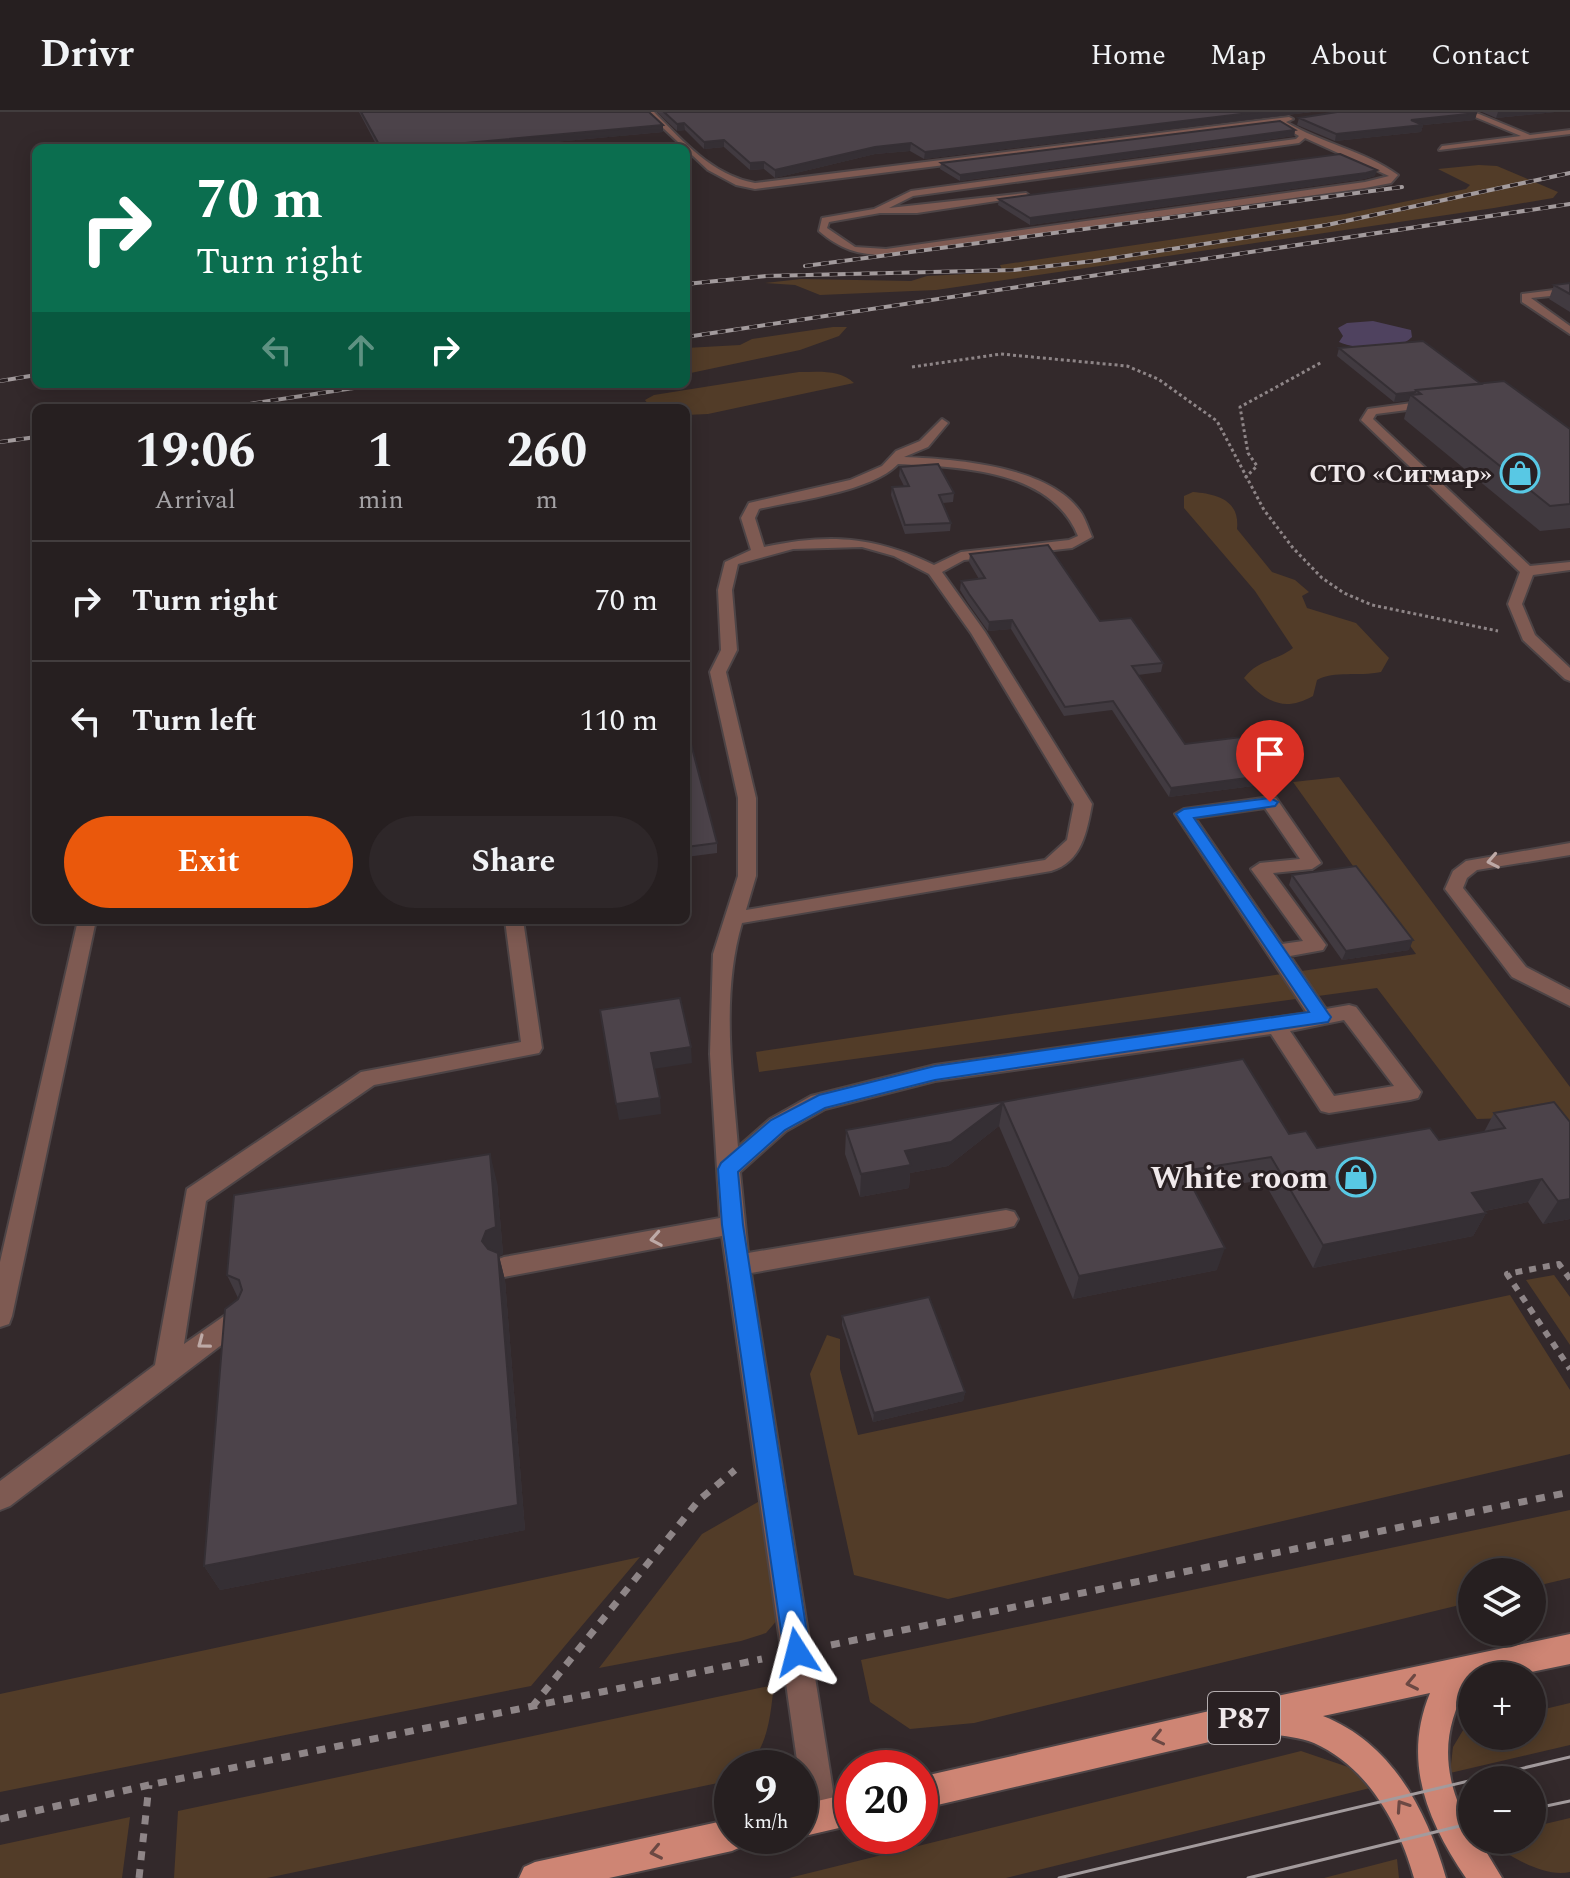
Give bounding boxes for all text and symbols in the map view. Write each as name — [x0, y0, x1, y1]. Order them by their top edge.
text: Drivr — [40, 26, 134, 84]
text: Home — [1090, 34, 1166, 77]
text: Map — [1210, 34, 1266, 77]
text: About — [1310, 34, 1387, 77]
text: Contact — [1431, 34, 1530, 77]
text: 70 m — [196, 158, 323, 243]
icon: right — [64, 176, 168, 280]
text: Turn right — [196, 235, 363, 290]
icon: left — [255, 328, 299, 372]
icon: ahead — [339, 328, 383, 372]
icon: right — [423, 328, 467, 372]
text: 19:06 — [135, 415, 255, 488]
text: 1 — [367, 415, 394, 488]
text: 260 — [506, 415, 587, 488]
shop icon: СТО «Сигмар» — [1499, 452, 1541, 494]
place label: СТО «Сигмар» — [1309, 454, 1492, 494]
text: Arrival — [155, 480, 236, 520]
text: min — [358, 480, 404, 520]
text: m — [536, 480, 558, 520]
text: Turn right — [132, 578, 278, 624]
text: 70 m — [595, 578, 658, 624]
icon: right — [64, 579, 108, 623]
text: Turn left — [132, 698, 257, 744]
text: 110 m — [580, 698, 658, 744]
icon: left — [64, 699, 108, 743]
pin — [1236, 720, 1304, 802]
icon: arrive — [1248, 732, 1292, 776]
button: Exit — [64, 816, 353, 908]
button: Share — [369, 816, 658, 908]
one-way arrow — [1486, 852, 1500, 869]
place label: White room — [1150, 1154, 1328, 1203]
shop icon: White room — [1335, 1156, 1377, 1198]
one-way arrow — [649, 1229, 662, 1246]
one-way arrow — [198, 1334, 212, 1348]
map controls — [1458, 1558, 1546, 1854]
button: layers — [1458, 1558, 1546, 1646]
position arrow — [755, 1610, 839, 1694]
button: + — [1458, 1662, 1546, 1750]
one-way arrow — [1405, 1674, 1419, 1691]
road number: Р87 — [1208, 1692, 1280, 1744]
one-way arrow — [1151, 1729, 1165, 1746]
speed limit sign: 20 — [834, 1750, 938, 1854]
text: 9 — [755, 1761, 777, 1822]
button: − — [1458, 1766, 1546, 1854]
one-way arrow — [1397, 1800, 1412, 1815]
text: km/h — [744, 1807, 789, 1837]
one-way arrow — [649, 1843, 663, 1860]

